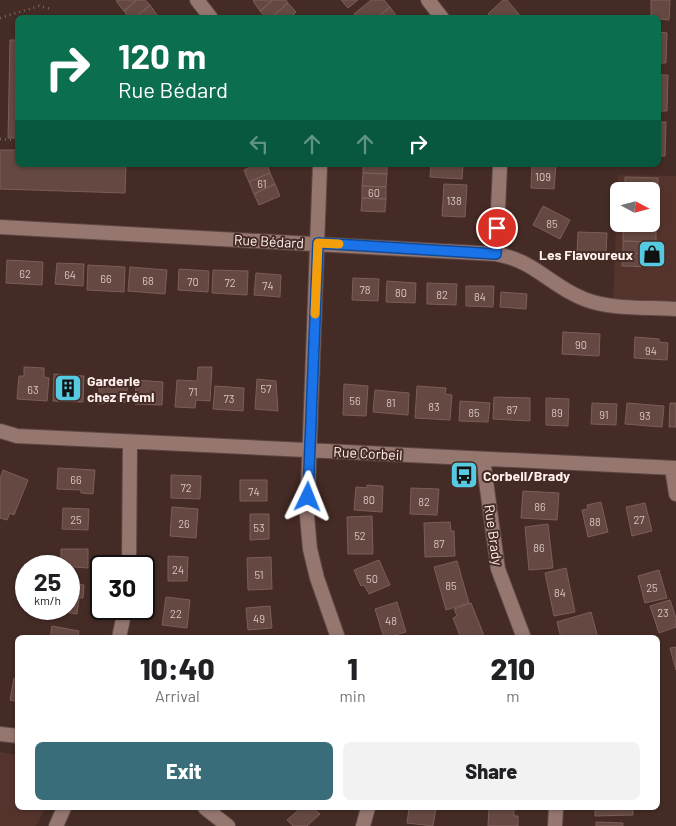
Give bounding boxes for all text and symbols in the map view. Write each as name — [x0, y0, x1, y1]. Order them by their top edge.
text: 120 m — [118, 34, 206, 76]
icon: right — [35, 35, 100, 100]
text: Rue Bédard — [118, 76, 228, 102]
icon: left — [245, 130, 273, 158]
icon: ahead — [298, 130, 326, 158]
icon: ahead — [351, 130, 379, 158]
icon: right — [404, 130, 432, 158]
house number: 109 — [535, 170, 551, 183]
house number: 61 — [257, 177, 267, 190]
north arrow — [610, 182, 660, 232]
map controls — [610, 182, 660, 232]
house number: 60 — [368, 186, 380, 199]
house number: 138 — [446, 194, 462, 207]
pin — [476, 207, 518, 249]
icon: arrive — [483, 214, 511, 242]
house number: 85 — [546, 217, 558, 230]
street label: Rue Bédard — [234, 231, 304, 251]
shop icon: Les Flavoureux — [637, 239, 667, 269]
place label: Les Flavoureux — [539, 246, 633, 263]
house number: 62 — [19, 267, 31, 280]
house number: 64 — [64, 268, 76, 281]
house number: 66 — [100, 272, 112, 285]
house number: 68 — [142, 274, 154, 287]
house number: 70 — [187, 275, 199, 288]
house number: 72 — [224, 276, 236, 289]
house number: 74 — [262, 279, 274, 292]
house number: 78 — [360, 283, 371, 296]
house number: 80 — [395, 286, 407, 299]
house number: 82 — [436, 288, 448, 301]
house number: 84 — [474, 290, 486, 303]
house number: 90 — [575, 338, 587, 351]
house number: 94 — [645, 344, 657, 357]
place label: Garderie chez Frémi — [87, 372, 155, 405]
building icon: Garderie chez Frémi — [53, 373, 83, 403]
house number: 57 — [261, 382, 271, 395]
house number: 63 — [27, 383, 39, 396]
house number: 71 — [188, 385, 198, 398]
house number: 73 — [224, 392, 234, 405]
house number: 56 — [349, 394, 361, 407]
house number: 81 — [386, 396, 396, 409]
house number: 83 — [428, 400, 440, 413]
house number: 87 — [507, 403, 517, 416]
house number: 85 — [468, 406, 480, 419]
house number: 89 — [551, 406, 563, 419]
house number: 91 — [599, 408, 609, 421]
house number: 93 — [639, 409, 651, 422]
street label: Rue Corbeil — [333, 443, 403, 463]
bus stop icon: Corbeil/Brady — [449, 460, 479, 490]
place label: Corbeil/Brady — [483, 467, 570, 484]
position arrow — [281, 470, 333, 522]
house number: 66 — [70, 473, 82, 486]
house number: 72 — [180, 481, 192, 494]
house number: 74 — [248, 485, 260, 498]
house number: 80 — [363, 493, 375, 506]
house number: 82 — [418, 495, 430, 508]
house number: 86 — [534, 500, 546, 513]
street label: Rue Brady — [481, 503, 507, 567]
house number: 25 — [70, 513, 82, 526]
house number: 27 — [633, 513, 645, 526]
house number: 88 — [589, 515, 601, 528]
house number: 26 — [178, 517, 190, 530]
house number: 53 — [253, 521, 265, 534]
house number: 52 — [354, 529, 366, 542]
house number: 87 — [434, 537, 444, 550]
house number: 86 — [533, 541, 545, 554]
speed limit sign: 30 — [90, 555, 155, 620]
house number: 24 — [172, 563, 184, 576]
text: 25 — [34, 566, 61, 596]
house number: 51 — [254, 568, 264, 581]
house number: 50 — [366, 572, 378, 585]
house number: 85 — [445, 579, 457, 592]
house number: 25 — [646, 581, 658, 594]
house number: 84 — [554, 586, 566, 599]
text: km/h — [34, 593, 61, 607]
house number: 23 — [657, 606, 669, 619]
house number: 22 — [170, 607, 182, 620]
house number: 49 — [253, 612, 265, 625]
house number: 48 — [385, 614, 397, 627]
text: 10:40 — [140, 650, 215, 686]
text: 1 — [347, 650, 358, 686]
text: 210 — [490, 650, 535, 686]
text: Arrival — [155, 686, 200, 705]
text: min — [340, 686, 366, 705]
text: m — [506, 686, 519, 705]
button: Exit — [35, 742, 333, 800]
button: Share — [343, 742, 640, 800]

